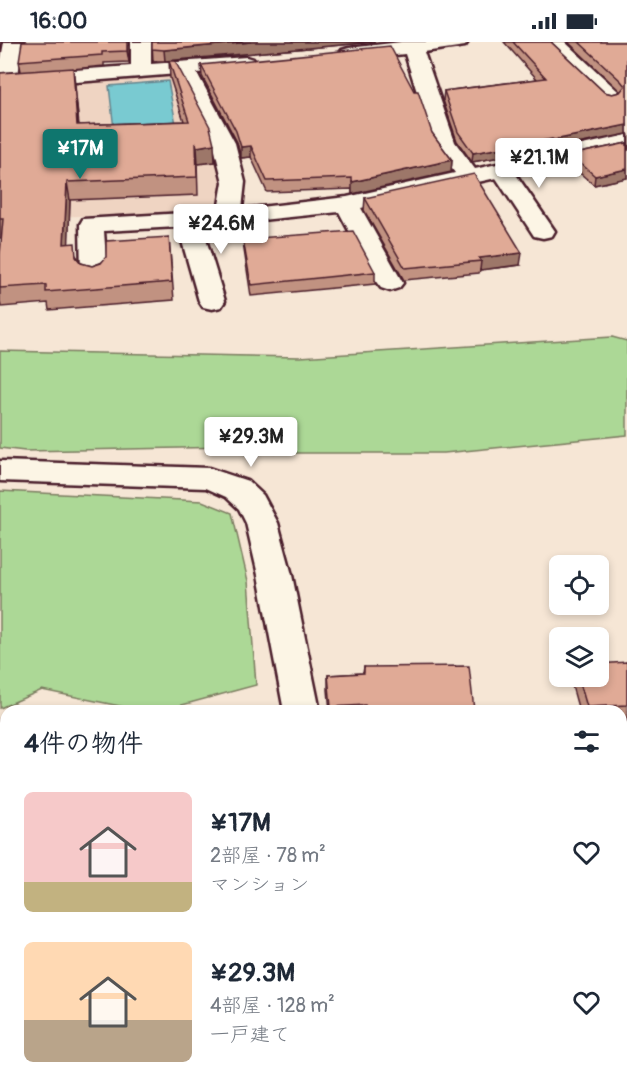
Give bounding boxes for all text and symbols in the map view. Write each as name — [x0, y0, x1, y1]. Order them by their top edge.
text: 16:00 — [30, 7, 87, 35]
pin: ¥17M — [44, 129, 116, 180]
text: ¥17M — [57, 136, 103, 161]
pin: ¥21.1M — [490, 138, 588, 189]
text: ¥21.1M — [509, 145, 569, 170]
pin: ¥24.6M — [172, 204, 270, 255]
text: ¥24.6M — [187, 211, 255, 236]
pin: ¥29.3M — [202, 417, 300, 468]
text: ¥29.3M — [218, 424, 284, 449]
map controls — [549, 555, 609, 687]
button: locate — [549, 555, 609, 615]
button: layers — [549, 627, 609, 687]
icon: filters — [570, 725, 603, 758]
text: 4件の物件 — [24, 728, 143, 760]
text: ¥17M — [210, 807, 271, 839]
icon: home — [72, 816, 144, 888]
icon: heart — [570, 836, 603, 869]
text: 2部屋 · 78 m² — [210, 843, 326, 868]
text: マンション — [210, 872, 309, 897]
text: ¥29.3M — [210, 957, 295, 989]
icon: home — [72, 966, 144, 1038]
icon: heart — [570, 986, 603, 1019]
text: 4部屋 · 128 m² — [210, 993, 335, 1018]
text: 一戸建て — [210, 1022, 290, 1047]

